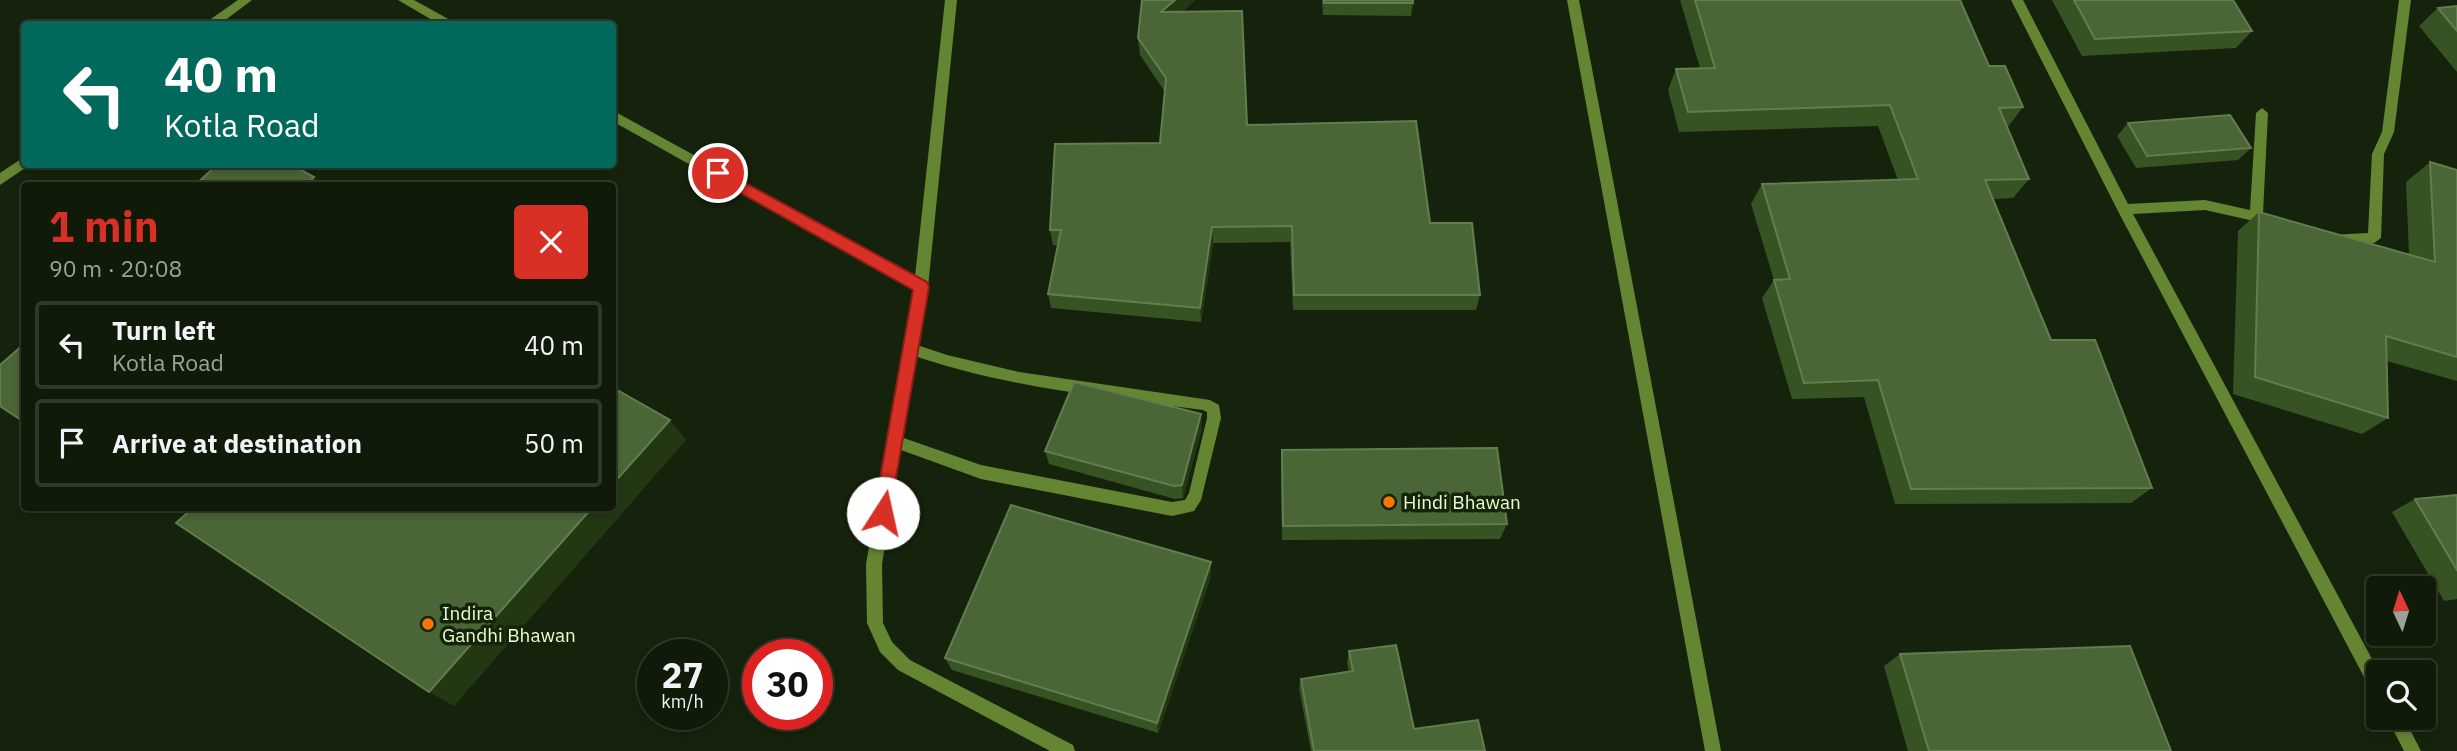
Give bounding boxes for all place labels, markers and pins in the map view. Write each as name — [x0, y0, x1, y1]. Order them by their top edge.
pin — [688, 143, 748, 203]
place label: Hindi Bhawan — [1403, 490, 1521, 514]
marker: Hindi Bhawan — [1381, 494, 1397, 510]
place label: Indira Gandhi Bhawan — [442, 601, 576, 647]
marker: Indira Gandhi Bhawan — [420, 616, 436, 632]

